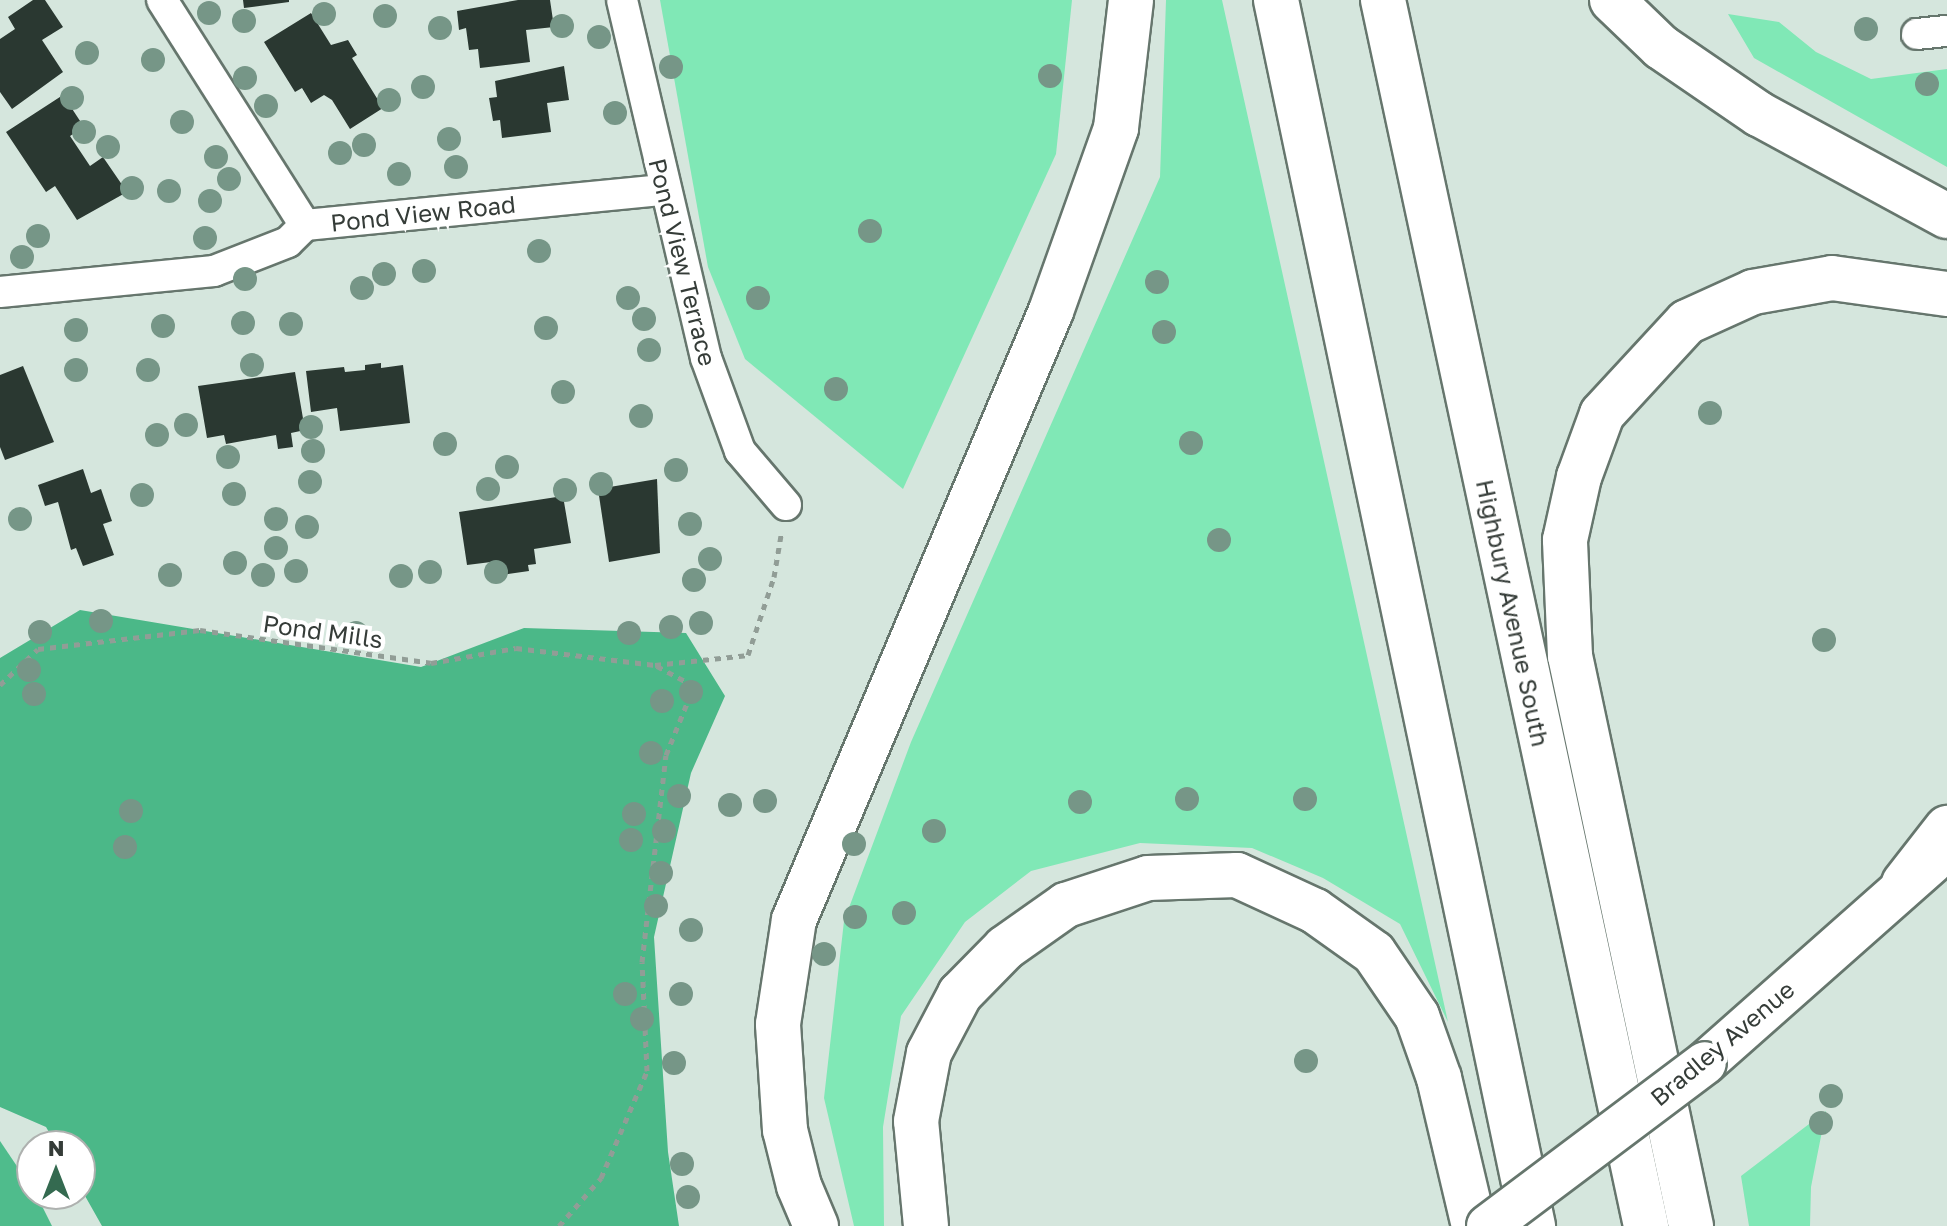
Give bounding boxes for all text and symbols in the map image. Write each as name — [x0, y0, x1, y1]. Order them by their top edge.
street label: Pond View Terrace — [643, 155, 723, 369]
street label: Pond View Road — [329, 189, 517, 237]
street label: Highbury Avenue South — [1471, 477, 1555, 749]
street label: Pond Mills — [261, 608, 385, 654]
street label: Bradley Avenue — [1644, 975, 1800, 1111]
north arrow — [16, 1130, 96, 1210]
text: N — [48, 1134, 64, 1161]

